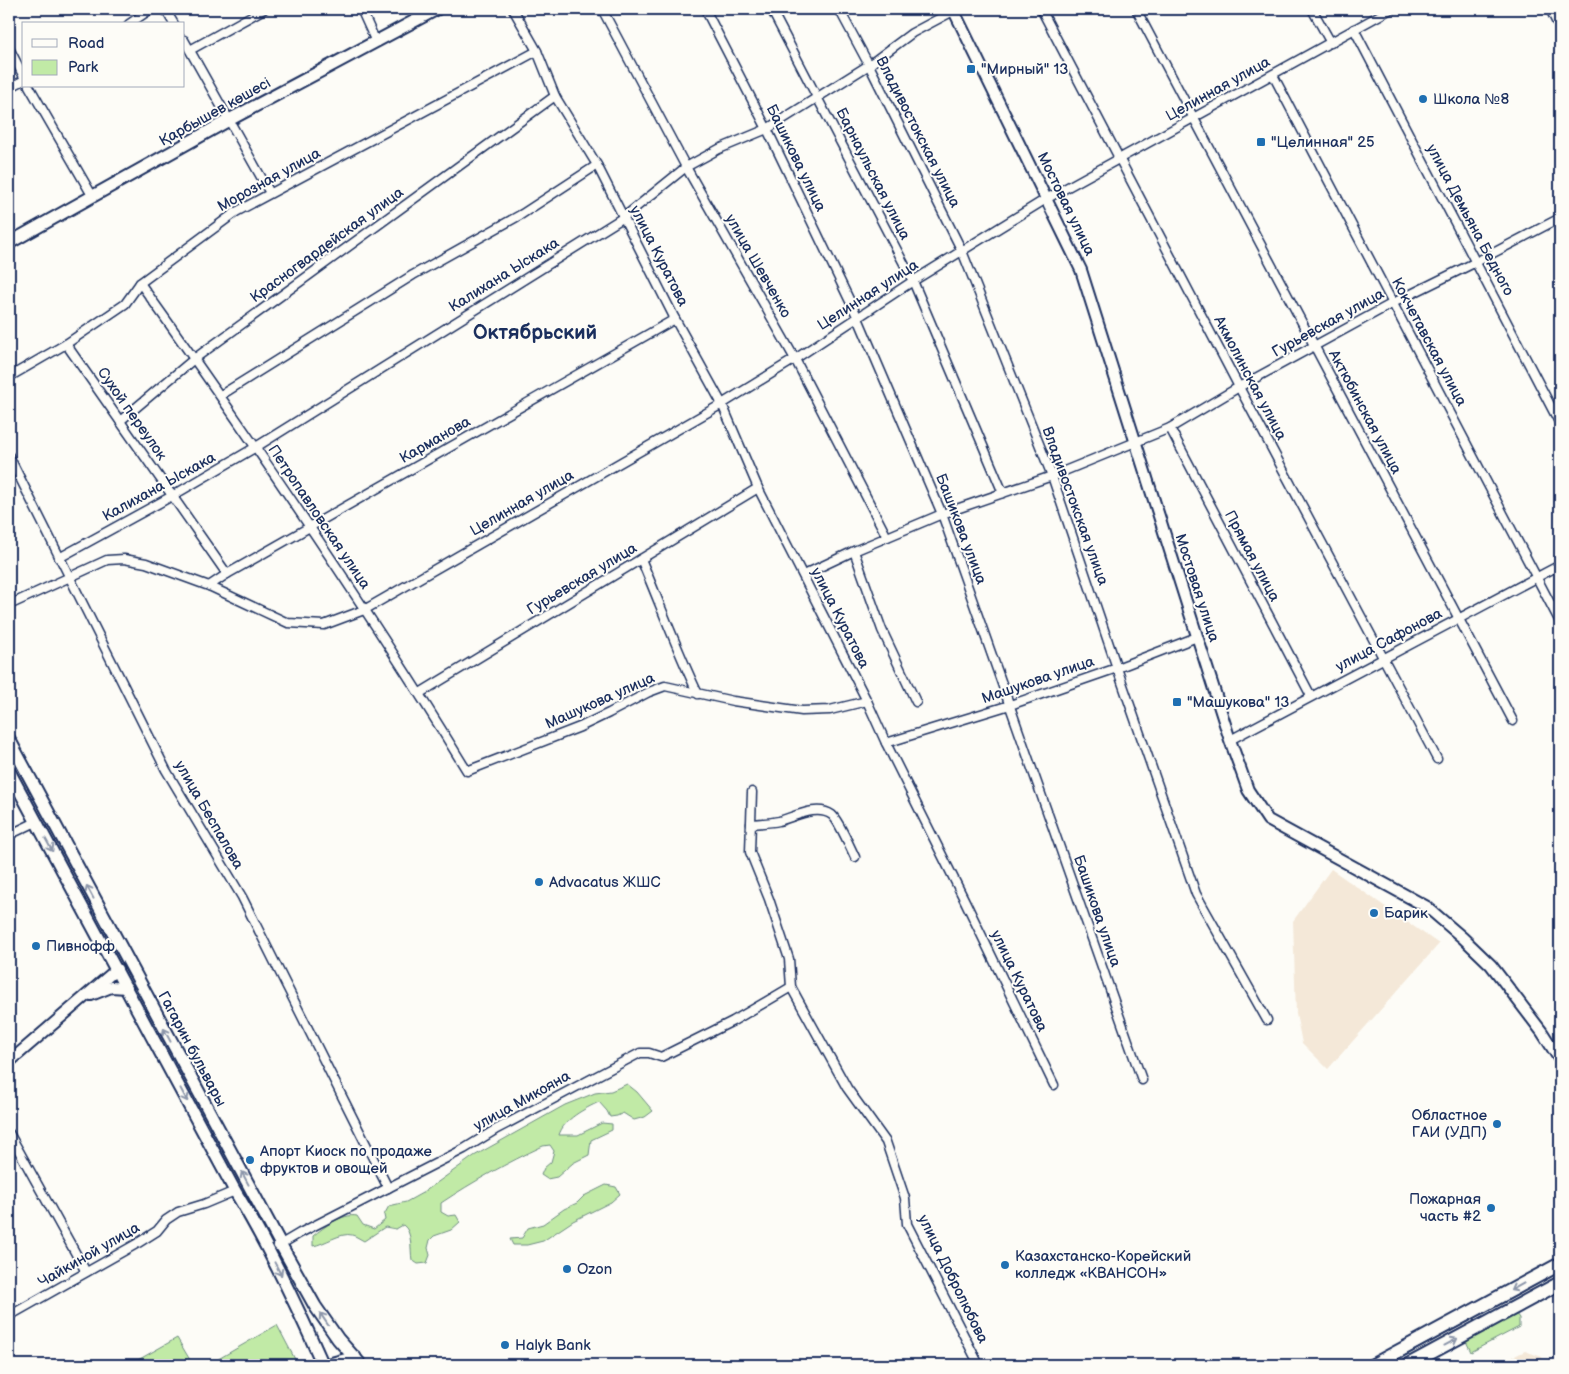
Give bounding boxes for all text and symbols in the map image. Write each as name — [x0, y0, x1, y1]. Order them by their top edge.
legend — [22, 22, 185, 88]
text: Road — [68, 34, 104, 53]
street label: Целинная улица — [1162, 52, 1274, 126]
street label: Владивостокская улица — [872, 53, 965, 211]
text: Park — [68, 58, 99, 77]
place label: "Мирный" 13 — [981, 60, 1068, 79]
marker: "Мирный" 13 — [965, 63, 977, 75]
street label: Қарбышев көшесі — [156, 73, 274, 151]
place label: Школа №8 — [1433, 90, 1509, 109]
marker: Школа №8 — [1417, 93, 1429, 105]
street label: Башикова улица — [762, 101, 830, 215]
street label: Барнаульская улица — [831, 105, 915, 243]
place label: "Целинная" 25 — [1271, 133, 1375, 152]
marker: "Целинная" 25 — [1255, 136, 1267, 148]
street label: улица Демьяна Бедного — [1422, 141, 1518, 299]
street label: Морозная улица — [214, 144, 324, 216]
street label: Мостовая улица — [1033, 149, 1099, 259]
street label: Красногвардейская улица — [247, 183, 408, 307]
street label: улица Куратова — [625, 202, 693, 310]
street label: улица Шевченко — [721, 211, 795, 321]
street label: Калихана Ыскака — [445, 233, 563, 317]
street label: Целинная улица — [814, 255, 922, 335]
street label: Кокчетавская улица — [1387, 274, 1471, 410]
street label: Гурьевская улица — [1269, 284, 1387, 362]
street label: Акмолинская улица — [1209, 312, 1291, 443]
district label: Октябрьский — [473, 321, 597, 345]
street label: Актюбинская улица — [1324, 346, 1406, 478]
street label: Сухой переулок — [93, 364, 171, 464]
street label: Карманова — [396, 412, 474, 468]
street label: Владивостокская улица — [1037, 424, 1113, 588]
street label: Петропавловская улица — [264, 441, 375, 593]
street label: Калихана Ыскака — [99, 448, 219, 526]
street label: Целинная улица — [467, 466, 577, 540]
street label: Башикова улица — [931, 471, 991, 587]
street label: Прямая улица — [1220, 507, 1284, 605]
street label: Мостовая улица — [1171, 531, 1224, 645]
street label: Гурьевская улица — [523, 539, 641, 619]
street label: улица Куратова — [806, 564, 874, 672]
street label: улица Сафонова — [1332, 604, 1446, 676]
street label: Машукова улица — [979, 652, 1097, 708]
street label: Машукова улица — [542, 668, 658, 734]
place label: "Машукова" 13 — [1187, 693, 1289, 712]
marker: "Машукова" 13 — [1171, 696, 1183, 708]
street label: улица Беспалова — [170, 757, 248, 873]
one-way arrow — [44, 837, 54, 852]
street label: Башикова улица — [1069, 853, 1125, 970]
place label: Advacatus ЖШС — [549, 873, 661, 892]
marker: Advacatus ЖШС — [533, 876, 545, 888]
one-way arrow — [85, 885, 94, 900]
place label: Барик — [1384, 904, 1428, 923]
marker: Барик — [1368, 907, 1380, 919]
street label: улица Куратова — [986, 927, 1052, 1035]
place label: Пивнофф — [46, 937, 115, 956]
marker: Пивнофф — [30, 940, 42, 952]
street label: Гагарин бульвары — [154, 988, 230, 1110]
one-way arrow — [162, 1028, 171, 1043]
street label: улица Микояна — [470, 1067, 574, 1135]
one-way arrow — [179, 1088, 189, 1103]
place label: Областное ГАИ (УДП) — [1412, 1106, 1487, 1142]
marker: Областное ГАИ (УДП) — [1491, 1118, 1503, 1130]
place label: Апорт Киоск по продаже фруктов и овощей — [259, 1142, 432, 1178]
marker: Апорт Киоск по продаже фруктов и овощей — [244, 1154, 256, 1166]
one-way arrow — [239, 1171, 249, 1186]
place label: Пожарная часть #2 — [1409, 1190, 1481, 1226]
marker: Пожарная часть #2 — [1485, 1202, 1497, 1214]
street label: улица Добролюбова — [914, 1212, 992, 1347]
street label: Чайкиной улица — [35, 1218, 143, 1292]
place label: Казахстанско-Корейский колледж «КВАНСОН» — [1015, 1247, 1191, 1283]
marker: Казахстанско-Корейский колледж «КВАНСОН» — [999, 1259, 1011, 1271]
place label: Ozon — [577, 1260, 612, 1279]
one-way arrow — [273, 1262, 283, 1277]
marker: Ozon — [561, 1263, 573, 1275]
one-way arrow — [1511, 1283, 1525, 1293]
one-way arrow — [319, 1313, 329, 1327]
place label: Halyk Bank — [515, 1336, 591, 1355]
one-way arrow — [1443, 1337, 1458, 1347]
marker: Halyk Bank — [499, 1339, 511, 1351]

